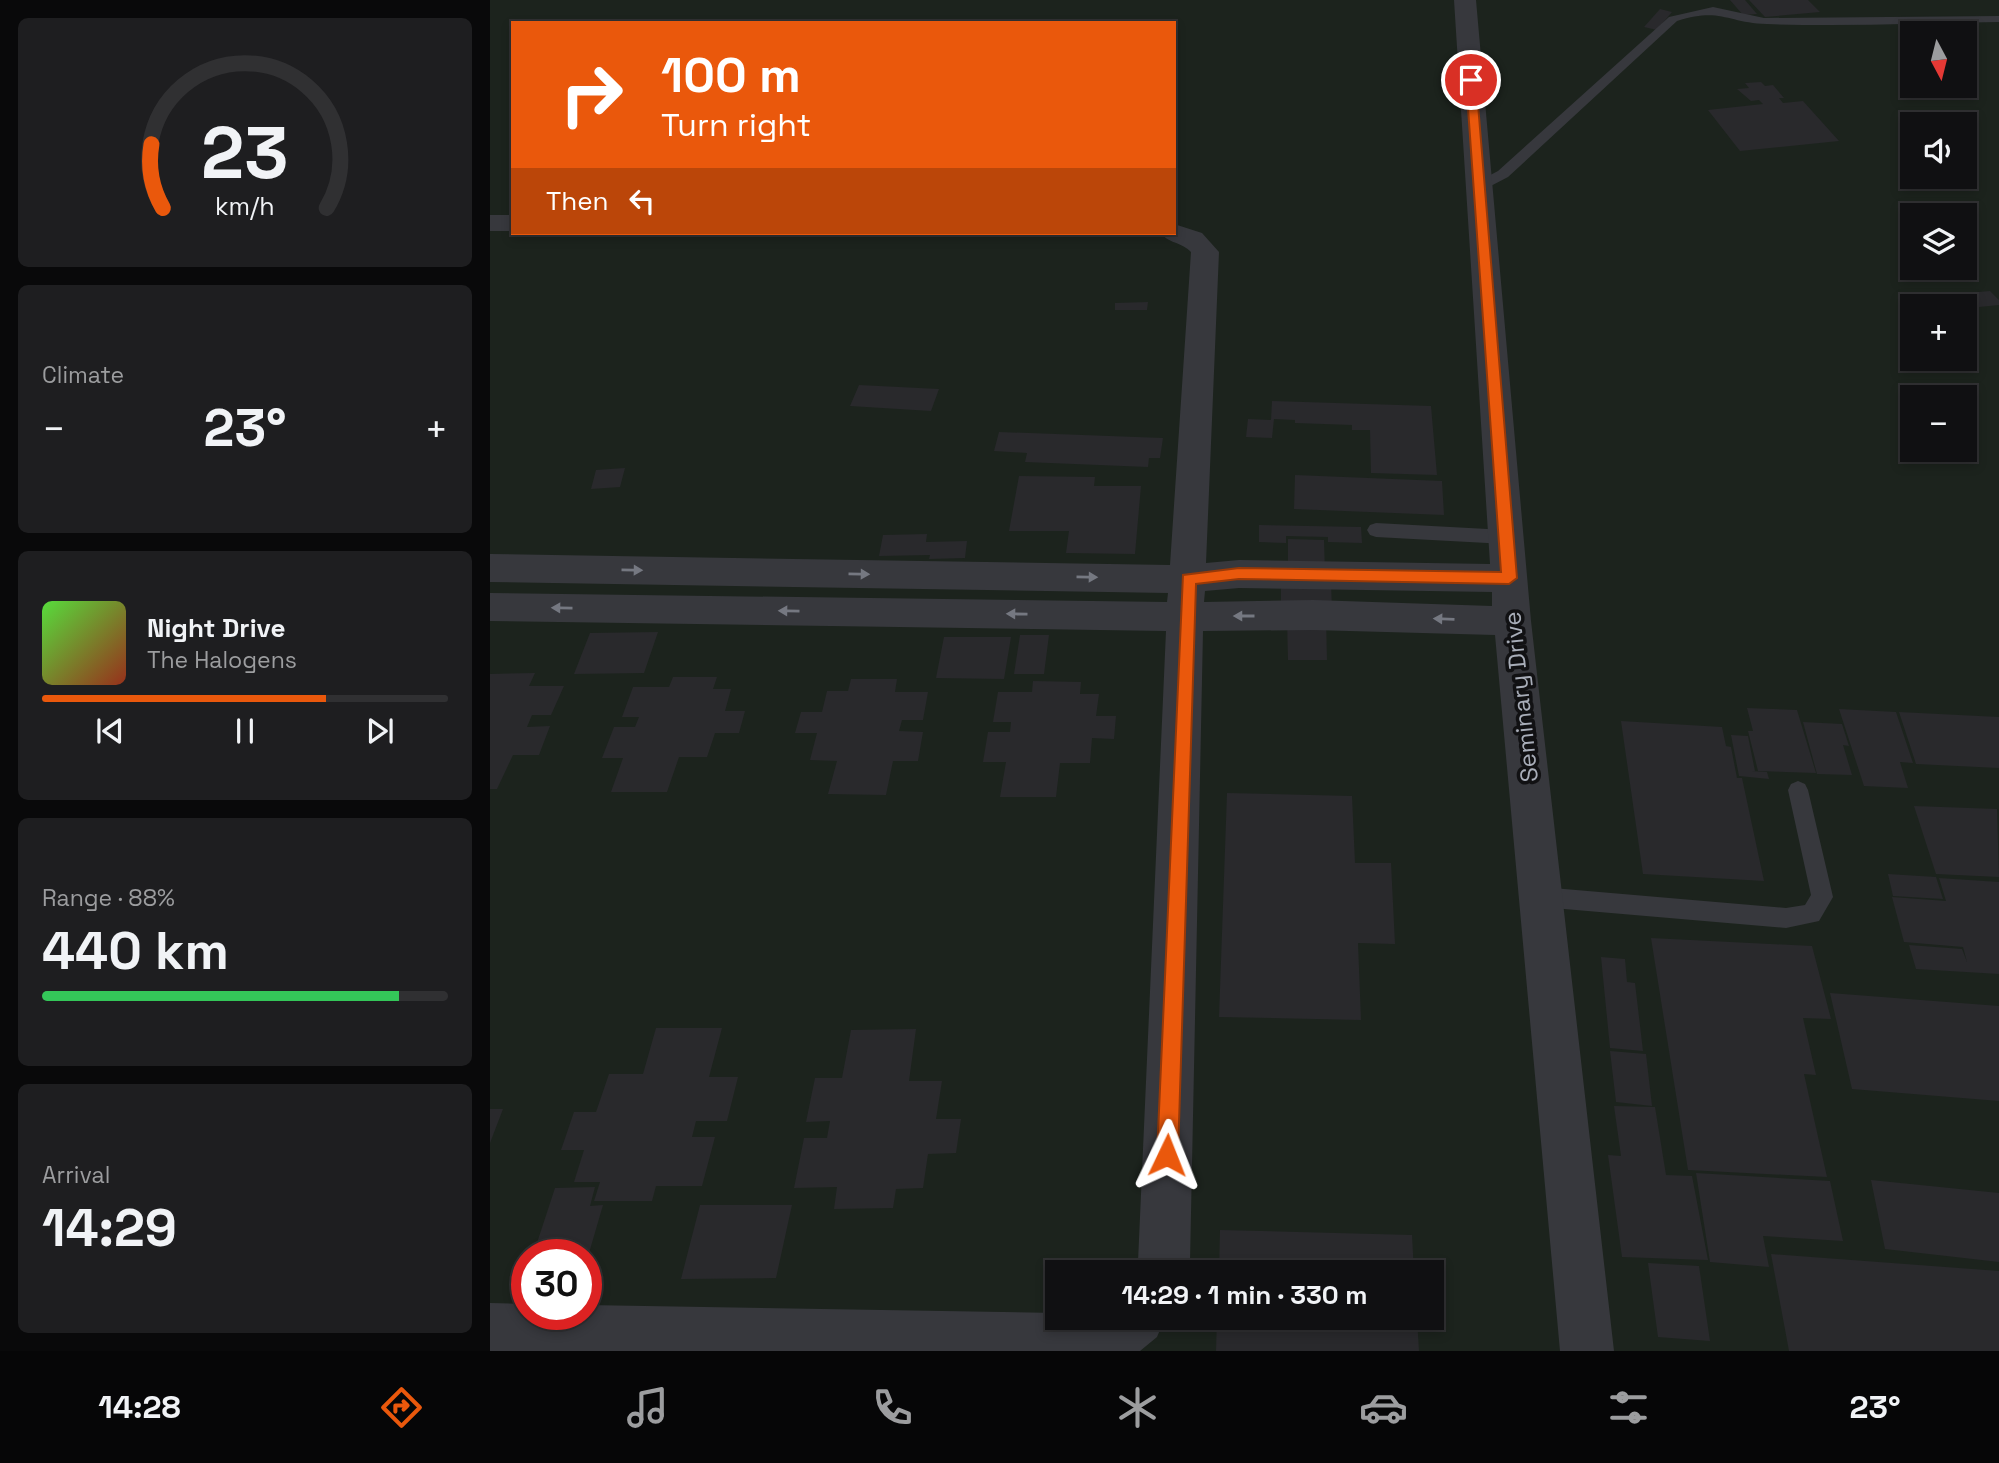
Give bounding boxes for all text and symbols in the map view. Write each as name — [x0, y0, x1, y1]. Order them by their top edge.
north arrow — [1900, 21, 1978, 98]
map controls — [1900, 21, 1977, 462]
text: 100 m — [661, 44, 801, 106]
icon: right — [546, 49, 637, 140]
pin — [1441, 50, 1501, 110]
icon: arrive — [1452, 61, 1490, 99]
text: Turn right — [661, 105, 811, 145]
text: 23 — [201, 107, 289, 200]
button: sound — [1900, 112, 1977, 189]
icon: left — [623, 182, 661, 220]
text: Then — [546, 184, 609, 218]
text: km/h — [215, 190, 275, 222]
button: layers — [1900, 203, 1977, 280]
button: + — [1900, 294, 1977, 371]
text: Climate — [42, 360, 124, 390]
button: − — [1900, 385, 1977, 462]
text: 23° — [204, 395, 287, 461]
text: − — [42, 405, 66, 453]
text: + — [424, 405, 448, 453]
one-way arrow — [621, 564, 643, 576]
one-way arrow — [848, 568, 870, 580]
one-way arrow — [1076, 571, 1098, 583]
one-way arrow — [551, 602, 573, 613]
one-way arrow — [778, 605, 800, 617]
one-way arrow — [1006, 608, 1028, 620]
one-way arrow — [1233, 610, 1255, 622]
street label: Seminary Drive — [1496, 610, 1545, 784]
text: Night Drive — [147, 611, 285, 645]
one-way arrow — [1433, 613, 1455, 625]
text: The Halogens — [147, 645, 297, 675]
icon: previous — [91, 712, 129, 750]
icon: pause — [226, 712, 264, 750]
icon: next — [361, 712, 399, 750]
text: Range · 88% — [42, 883, 175, 913]
text: 440 km — [42, 918, 229, 984]
position arrow — [1130, 1118, 1204, 1192]
text: Arrival — [42, 1160, 110, 1190]
text: 14:29 — [42, 1195, 177, 1261]
speed limit sign: 30 — [511, 1239, 602, 1330]
text: 14:29 · 1 min · 330 m — [1122, 1278, 1367, 1312]
icon: directions — [377, 1383, 426, 1432]
icon: music — [623, 1383, 672, 1432]
icon: phone — [868, 1383, 917, 1432]
icon: climate — [1113, 1383, 1162, 1432]
icon: car — [1359, 1383, 1408, 1432]
icon: filters — [1604, 1383, 1653, 1432]
text: 14:28 — [98, 1387, 181, 1427]
text: 23° — [1850, 1387, 1901, 1427]

